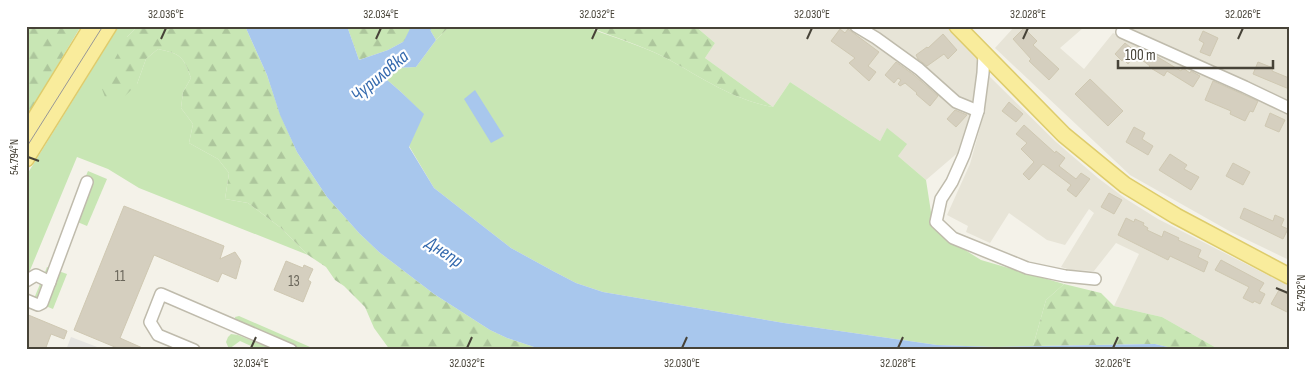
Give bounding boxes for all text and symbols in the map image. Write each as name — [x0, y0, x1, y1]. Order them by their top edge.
text: 32.036°E — [148, 7, 184, 22]
text: 32.034°E — [363, 7, 399, 22]
text: 32.032°E — [579, 7, 615, 22]
text: 32.030°E — [794, 7, 830, 22]
text: 32.028°E — [1010, 7, 1046, 22]
text: 32.026°E — [1225, 7, 1261, 22]
scale bar — [1118, 38, 1272, 70]
water label: Чуриловка — [346, 45, 414, 107]
text: 100 m — [1125, 46, 1156, 65]
text: 54.794°N — [7, 139, 22, 175]
water label: Днепр — [420, 231, 467, 273]
house number: 11 — [115, 267, 126, 286]
house number: 13 — [288, 272, 300, 291]
text: 54.792°N — [1294, 275, 1309, 311]
text: 32.034°E — [233, 356, 269, 371]
text: 32.032°E — [449, 356, 485, 371]
text: 32.030°E — [664, 356, 700, 371]
text: 32.028°E — [880, 356, 916, 371]
text: 32.026°E — [1095, 356, 1131, 371]

